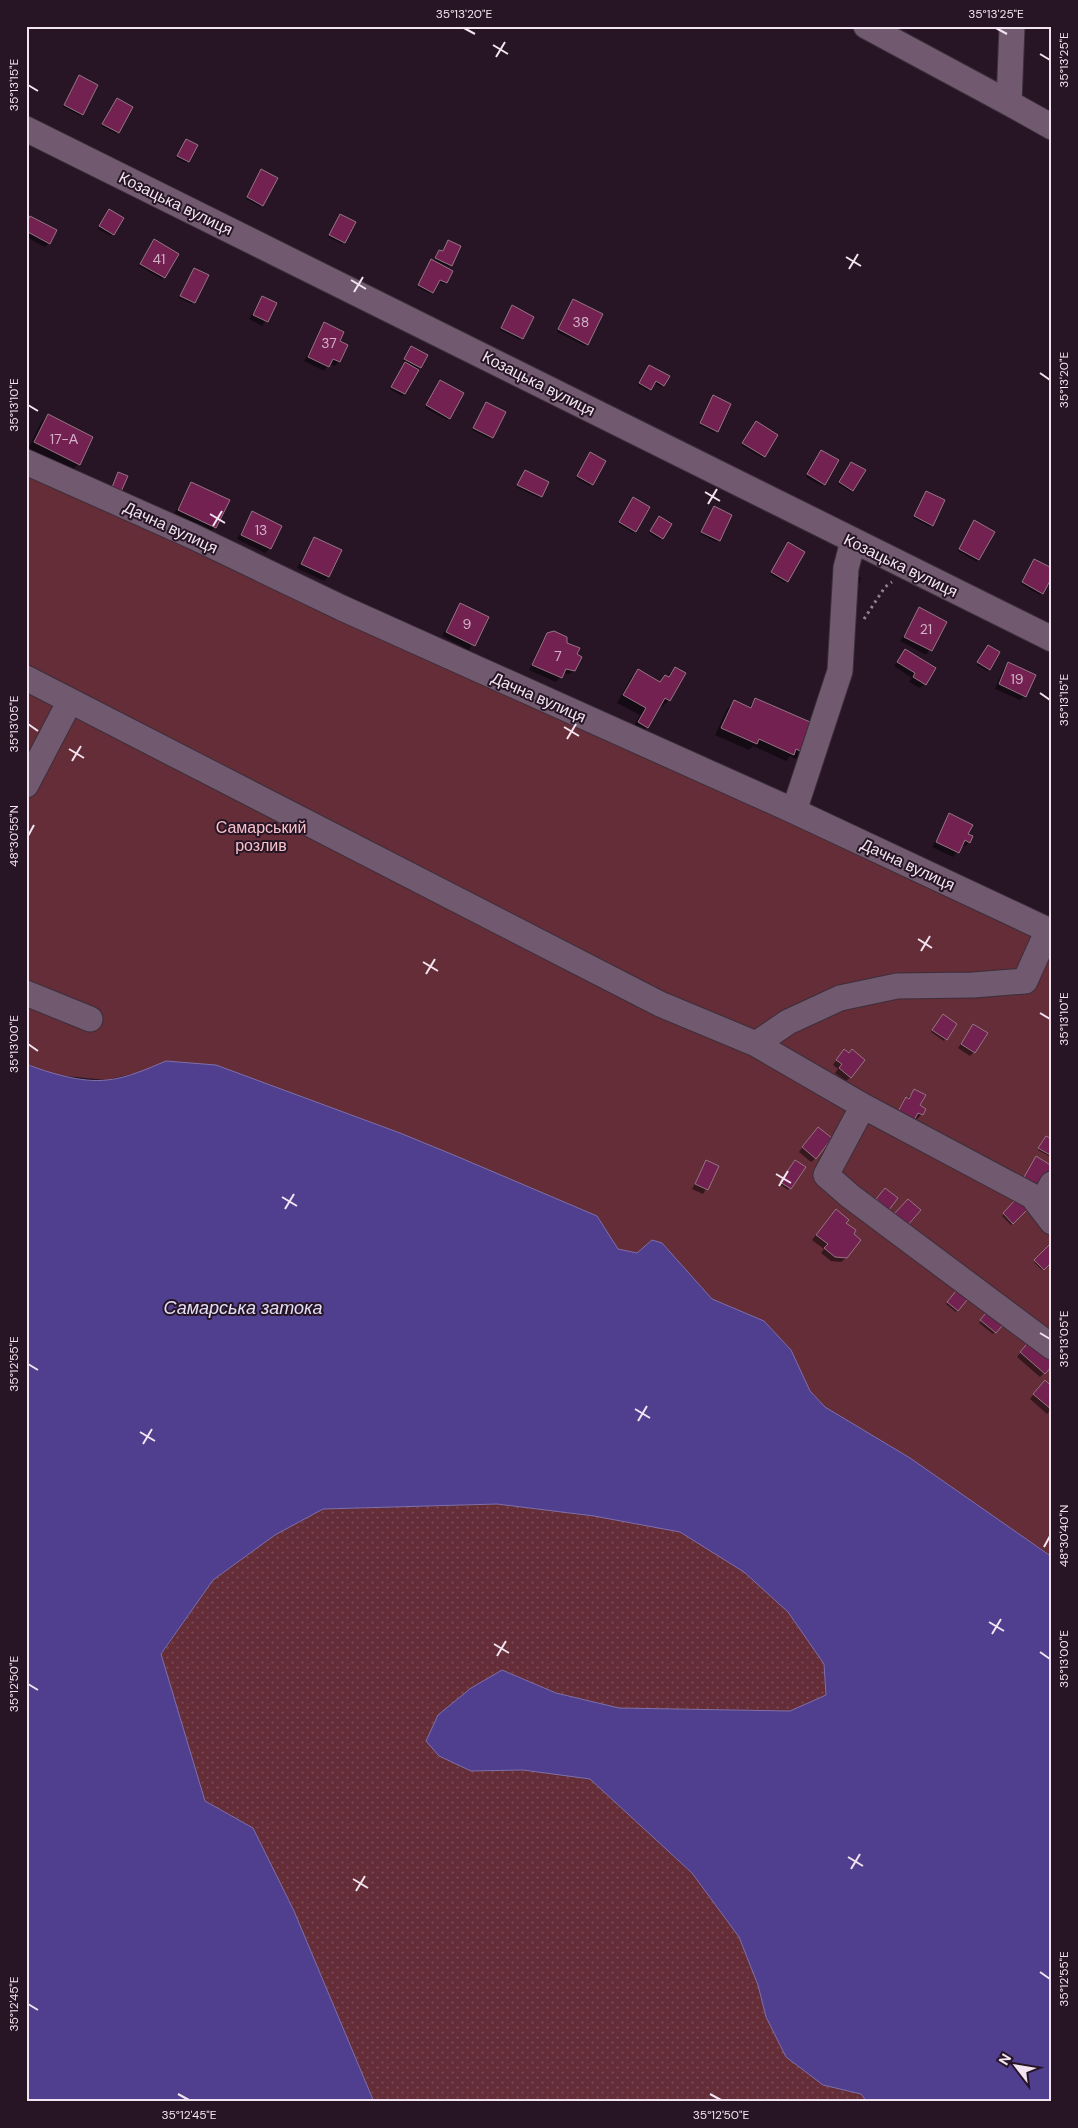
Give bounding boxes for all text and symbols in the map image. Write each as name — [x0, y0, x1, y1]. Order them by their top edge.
text: 35°13'20"E — [436, 6, 492, 22]
text: 35°13'25"E — [968, 6, 1024, 22]
text: 35°13'25"E — [1056, 32, 1072, 88]
text: 35°13'15"E — [6, 59, 22, 111]
street label: Козацька вулиця — [115, 167, 236, 240]
house number: 41 — [153, 250, 165, 268]
house number: 38 — [573, 313, 589, 331]
house number: 37 — [321, 334, 337, 352]
street label: Козацька вулиця — [479, 346, 599, 421]
text: 35°13'20"E — [1056, 352, 1072, 408]
text: 35°13'10"E — [6, 378, 22, 432]
house number: 17-А — [50, 430, 79, 448]
street label: Дачна вулиця — [120, 496, 221, 558]
house number: 13 — [255, 521, 267, 539]
street label: Козацька вулиця — [840, 529, 961, 602]
house number: 9 — [463, 615, 472, 633]
house number: 21 — [920, 620, 932, 638]
house number: 7 — [554, 647, 562, 665]
street label: Дачна вулиця — [488, 667, 589, 728]
house number: 19 — [1010, 670, 1024, 688]
text: 35°13'15"E — [1056, 674, 1072, 726]
text: 35°13'05"E — [6, 695, 22, 752]
text: 48°30'55"N — [6, 805, 22, 867]
park label: Самарський розлив — [216, 817, 306, 856]
street label: Дачна вулиця — [857, 833, 958, 895]
text: 35°13'10"E — [1056, 992, 1072, 1046]
text: 35°13'00"E — [6, 1015, 22, 1073]
water label: Самарська затока — [163, 1296, 323, 1320]
text: 35°13'05"E — [1056, 1310, 1072, 1367]
text: 35°12'55"E — [6, 1336, 22, 1392]
text: 48°30'40"N — [1056, 1505, 1072, 1567]
text: 35°13'00"E — [1056, 1630, 1072, 1688]
text: 35°12'50"E — [6, 1656, 22, 1712]
text: 35°12'55"E — [1056, 1951, 1072, 2007]
text: 35°12'45"E — [6, 1976, 22, 2032]
north arrow — [990, 2040, 1040, 2090]
text: N — [995, 2050, 1015, 2068]
text: 35°12'45"E — [161, 2107, 217, 2123]
text: 35°12'50"E — [693, 2107, 749, 2123]

